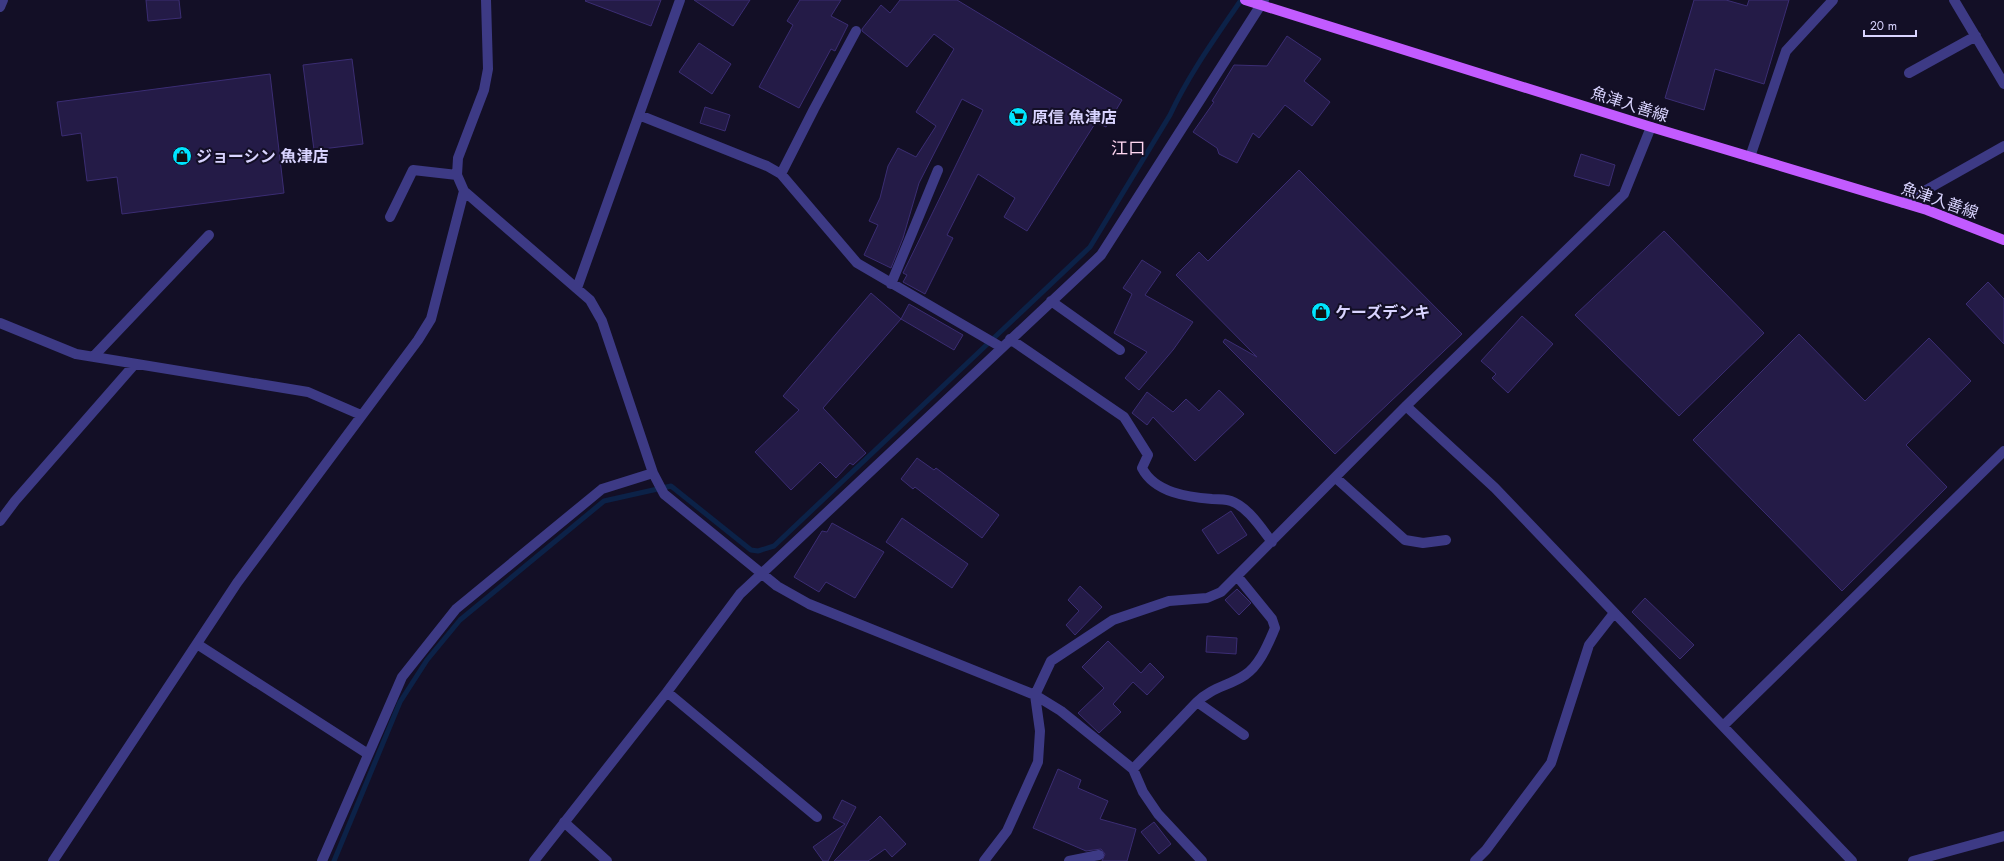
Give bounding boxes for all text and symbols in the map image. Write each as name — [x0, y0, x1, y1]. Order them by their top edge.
scale bar — [1864, 12, 1916, 38]
text: 20 m — [1870, 17, 1897, 35]
street label: 魚津入善線 — [1588, 81, 1671, 128]
supermarket icon: 原信 魚津店 — [1007, 106, 1029, 128]
place label: 原信 魚津店 — [1032, 106, 1117, 129]
district label: 江口 — [1111, 136, 1145, 160]
shop icon: ジョーシン 魚津店 — [171, 145, 193, 167]
place label: ジョーシン 魚津店 — [196, 145, 328, 168]
street label: 魚津入善線 — [1898, 177, 1981, 224]
shop icon: ケーズデンキ — [1310, 301, 1332, 323]
place label: ケーズデンキ — [1335, 301, 1430, 324]

